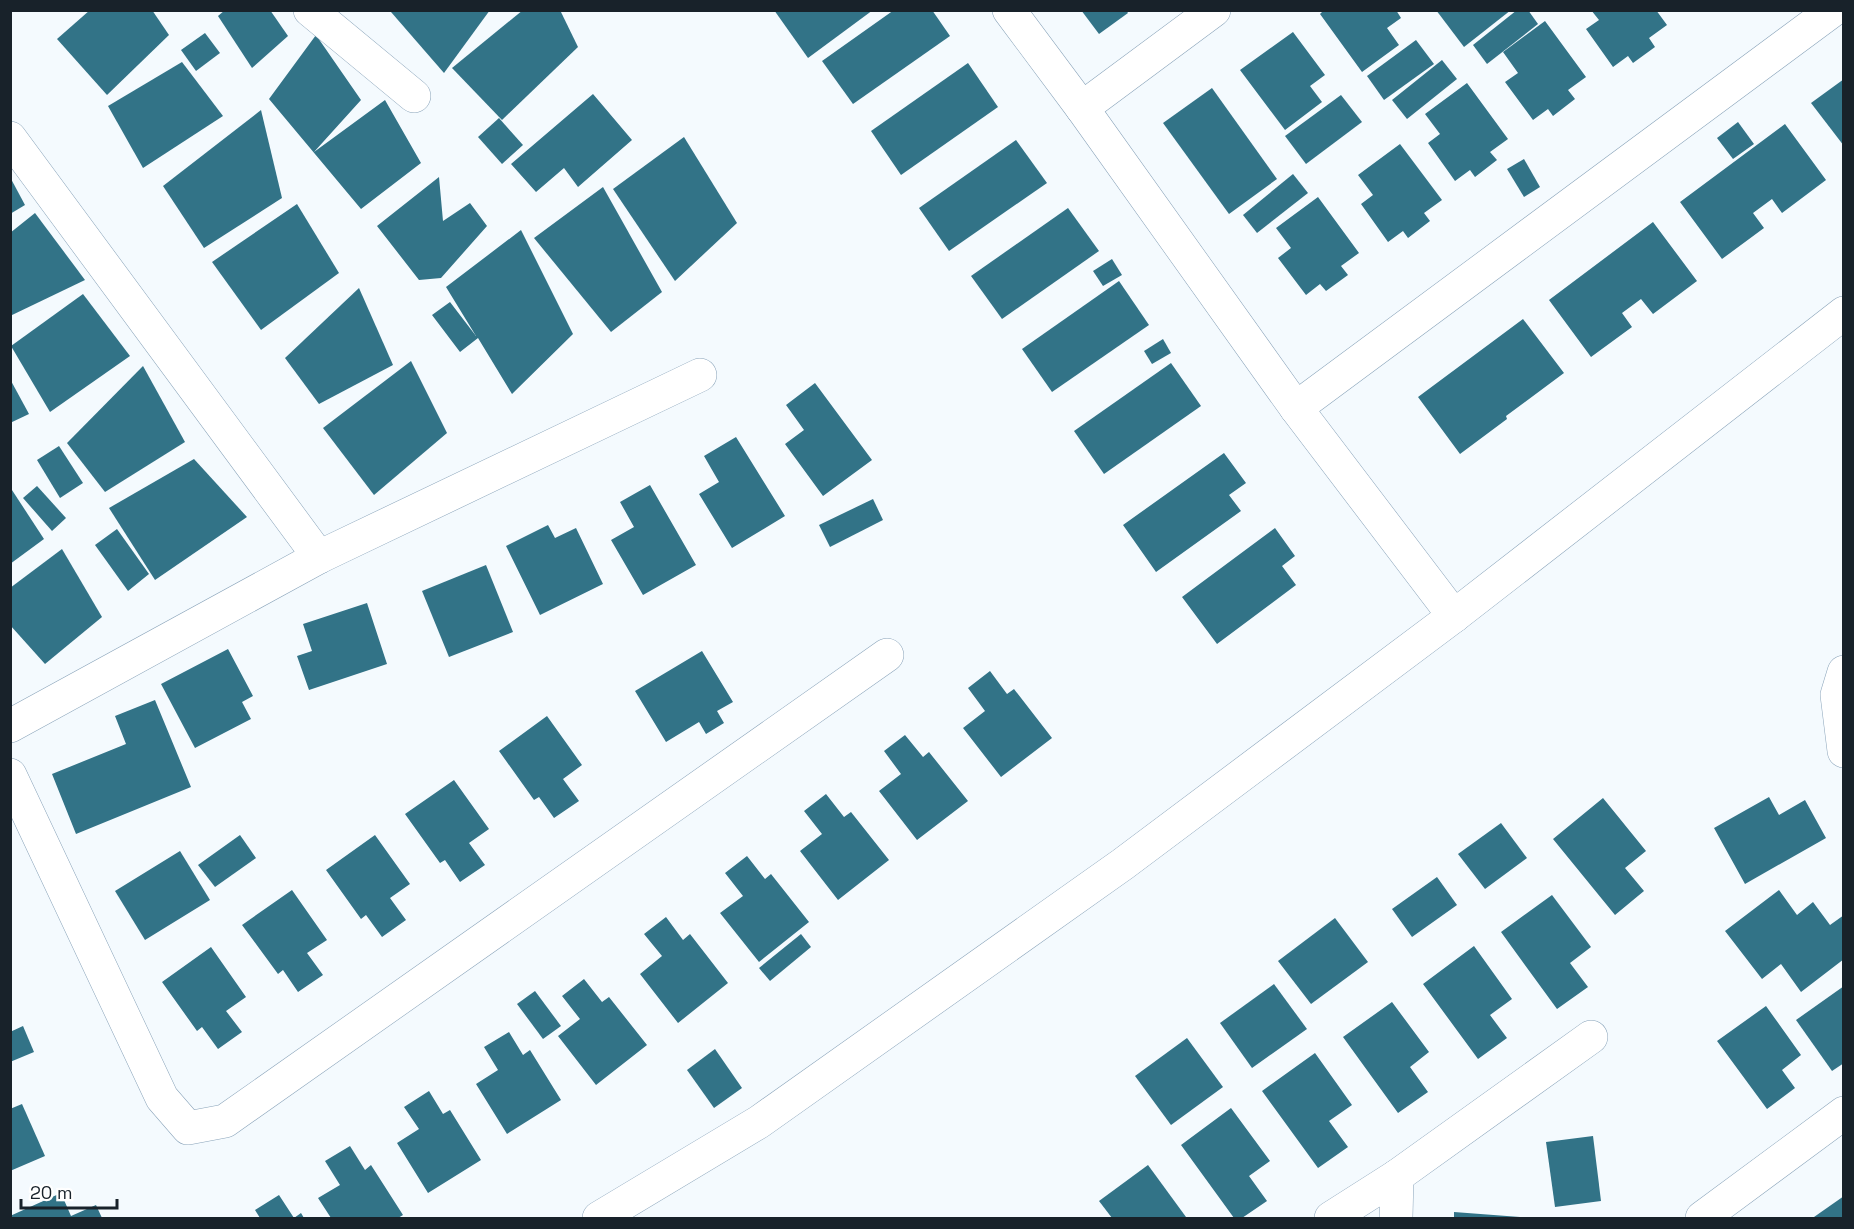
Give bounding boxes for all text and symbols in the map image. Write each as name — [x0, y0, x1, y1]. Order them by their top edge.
scale bar — [21, 1172, 117, 1210]
text: 20 m — [30, 1181, 73, 1204]

